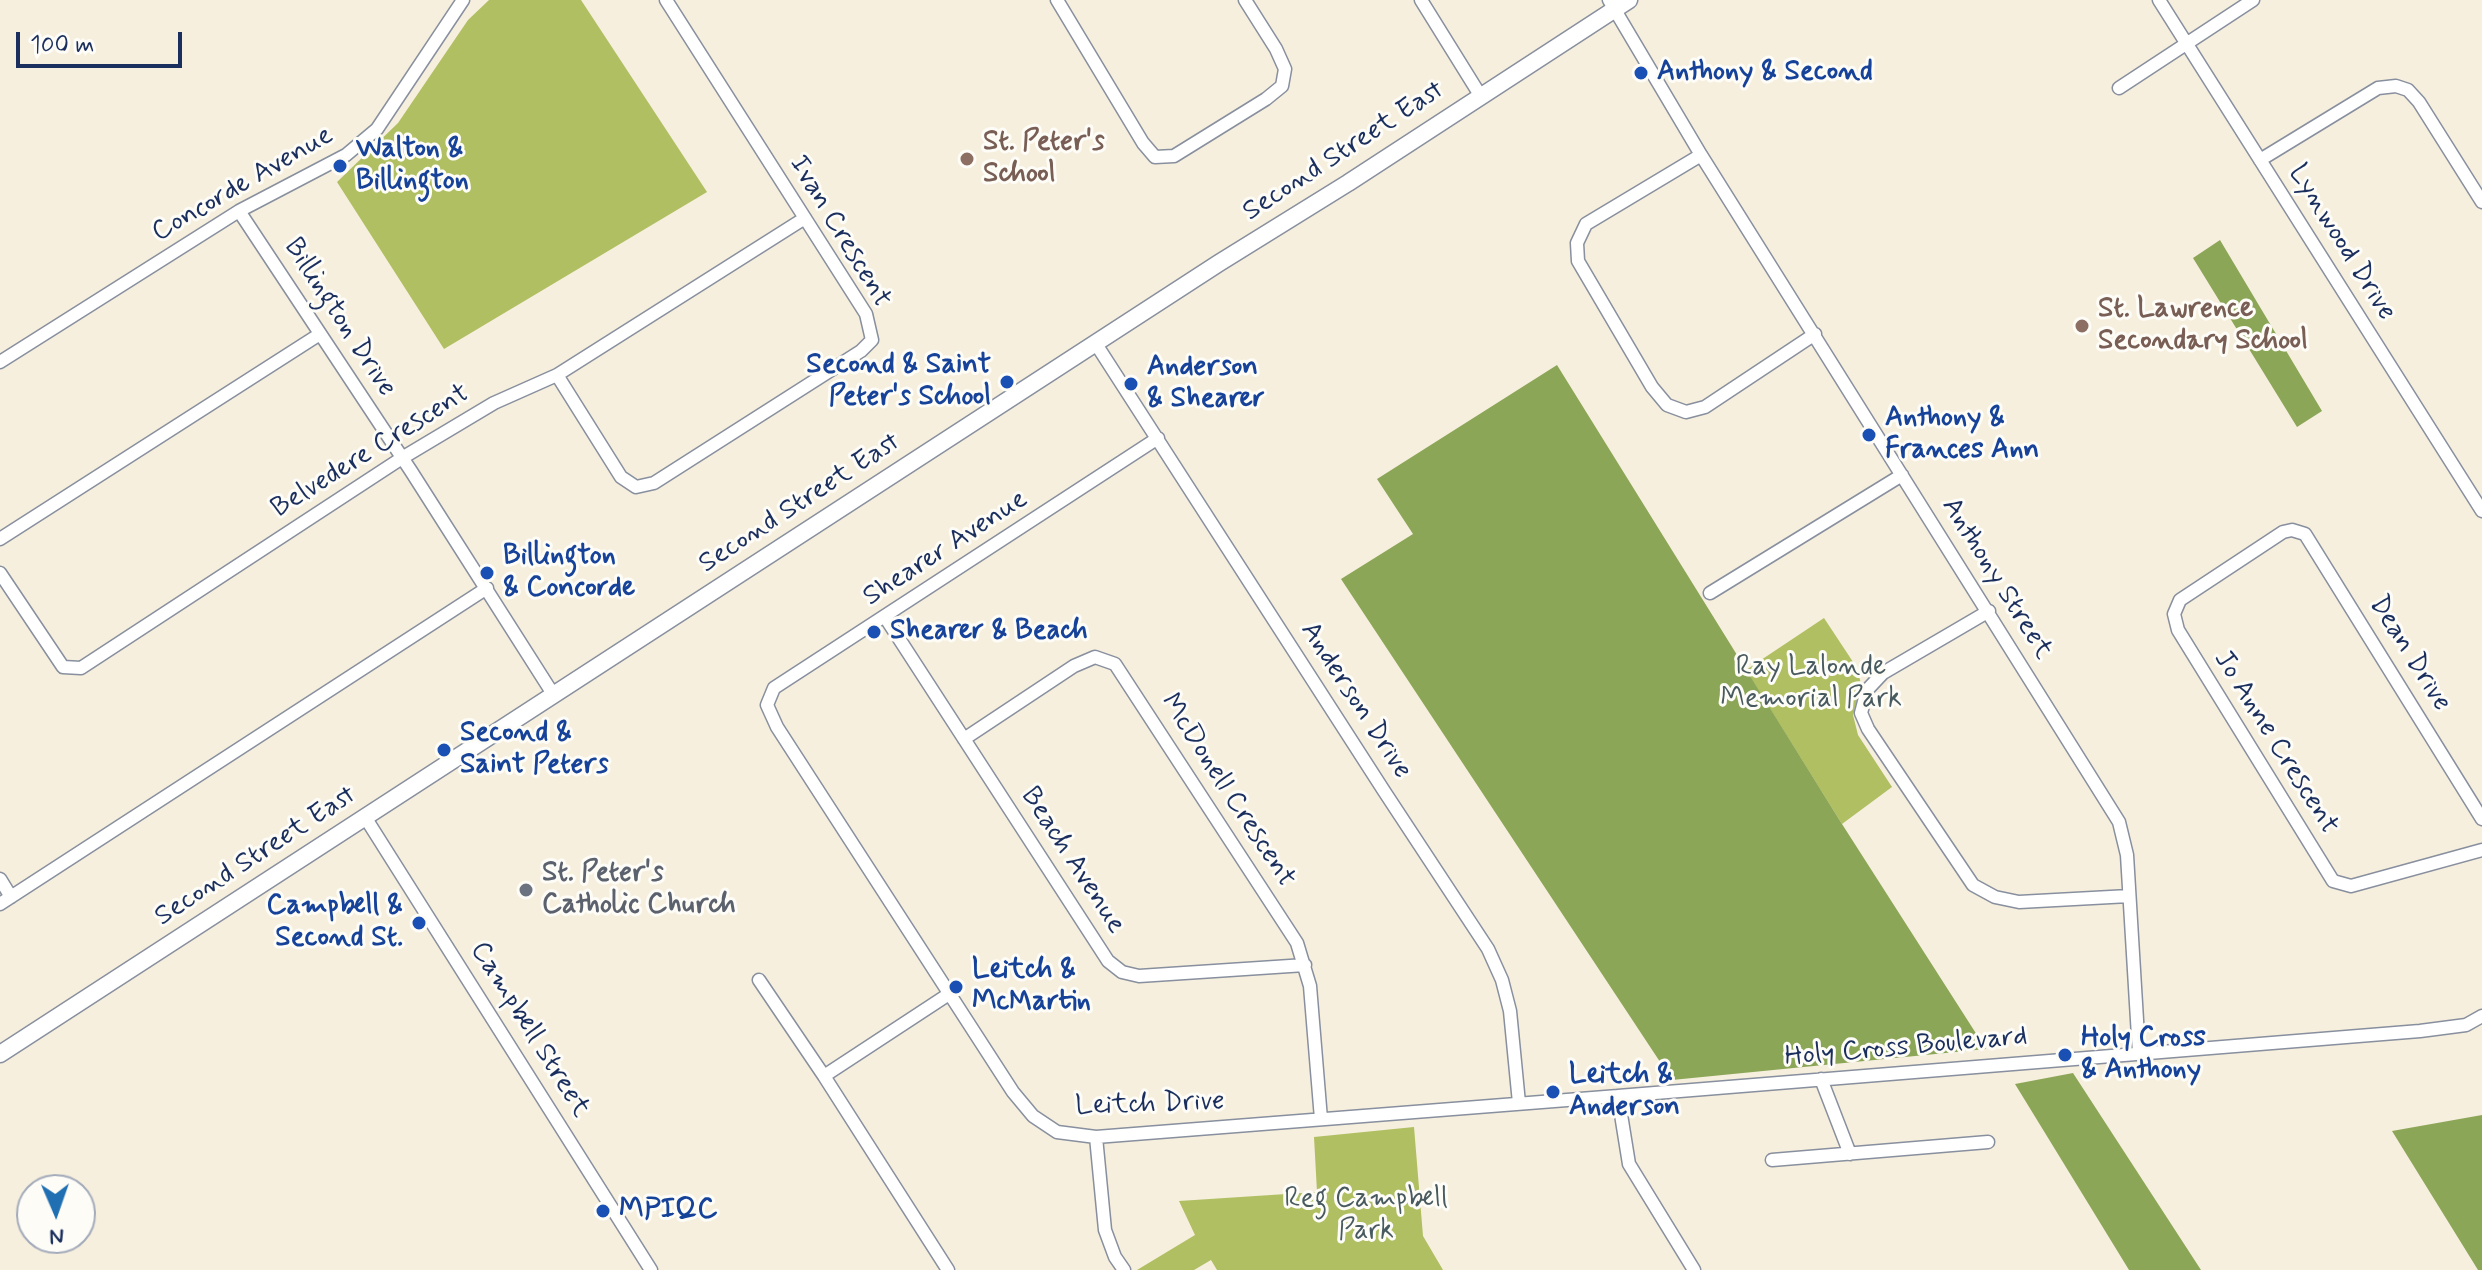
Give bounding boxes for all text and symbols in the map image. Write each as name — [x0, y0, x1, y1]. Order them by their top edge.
scale bar — [20, 16, 186, 66]
text: 100 m — [30, 30, 94, 61]
place label: Anthony & Second — [1657, 56, 1873, 90]
marker: Anthony & Second — [1632, 64, 1650, 82]
street label: Second Street East — [1237, 74, 1451, 230]
street label: Concorde Avenue — [146, 119, 340, 251]
place label: St. Peter's School — [983, 126, 1104, 192]
place label: Walton & Billington — [356, 133, 469, 199]
street label: Ivan Crescent — [780, 150, 898, 314]
marker: St. Peter's School — [958, 150, 976, 168]
marker: Walton & Billington — [331, 157, 349, 175]
street label: Lynwood Drive — [2280, 159, 2402, 327]
street label: Billington Drive — [275, 233, 403, 403]
place label: St. Lawrence Secondary School — [2098, 293, 2308, 359]
marker: St. Lawrence Secondary School — [2073, 317, 2091, 335]
place label: Second & Saint Peter's School — [806, 349, 991, 415]
place label: Anderson & Shearer — [1147, 351, 1265, 417]
marker: Second & Saint Peter's School — [998, 373, 1016, 391]
marker: Anderson & Shearer — [1122, 375, 1140, 393]
street label: Belvedere Crescent — [266, 378, 476, 526]
place label: Anthony & Frances Ann — [1885, 402, 2039, 468]
street label: Second Street East — [693, 426, 907, 582]
marker: Anthony & Frances Ann — [1860, 426, 1878, 444]
street label: Shearer Avenue — [858, 483, 1034, 615]
street label: Anthony Street — [1933, 492, 2059, 666]
place label: Billington & Concorde — [503, 540, 635, 606]
marker: Billington & Concorde — [478, 564, 496, 582]
street label: Dean Drive — [2360, 590, 2458, 718]
place label: Shearer & Beach — [890, 615, 1088, 649]
street label: Anderson Drive — [1292, 616, 1418, 786]
marker: Shearer & Beach — [865, 623, 883, 641]
street label: Jo Anne Crescent — [2205, 645, 2345, 841]
park label: Ray Lalonde Memorial Park — [1720, 651, 1902, 717]
street label: McDonell Crescent — [1152, 688, 1302, 894]
place label: Second & Saint Peters — [460, 717, 609, 783]
marker: Second & Saint Peters — [435, 741, 453, 759]
street label: Second Street East — [149, 779, 363, 935]
street label: Beach Avenue — [1012, 781, 1132, 941]
place label: St. Peter's Catholic Church — [542, 857, 736, 923]
marker: St. Peter's Catholic Church — [517, 881, 535, 899]
place label: Campbell & Second St. — [267, 890, 403, 956]
marker: Campbell & Second St. — [410, 914, 428, 932]
street label: Campbell Street — [462, 936, 596, 1124]
place label: Leitch & McMartin — [972, 954, 1091, 1020]
marker: Leitch & McMartin — [947, 978, 965, 996]
street label: Holy Cross Boulevard — [1783, 1021, 2029, 1075]
place label: Holy Cross & Anthony — [2081, 1022, 2206, 1088]
marker: Holy Cross & Anthony — [2056, 1046, 2074, 1064]
place label: Leitch & Anderson — [1569, 1059, 1680, 1125]
marker: Leitch & Anderson — [1544, 1083, 1562, 1101]
street label: Leitch Drive — [1075, 1086, 1225, 1124]
north arrow — [16, 1174, 96, 1254]
park label: Reg Campbell Park — [1284, 1183, 1448, 1249]
place label: MPIQC — [619, 1194, 717, 1228]
marker: MPIQC — [594, 1202, 612, 1220]
text: N — [49, 1222, 65, 1250]

